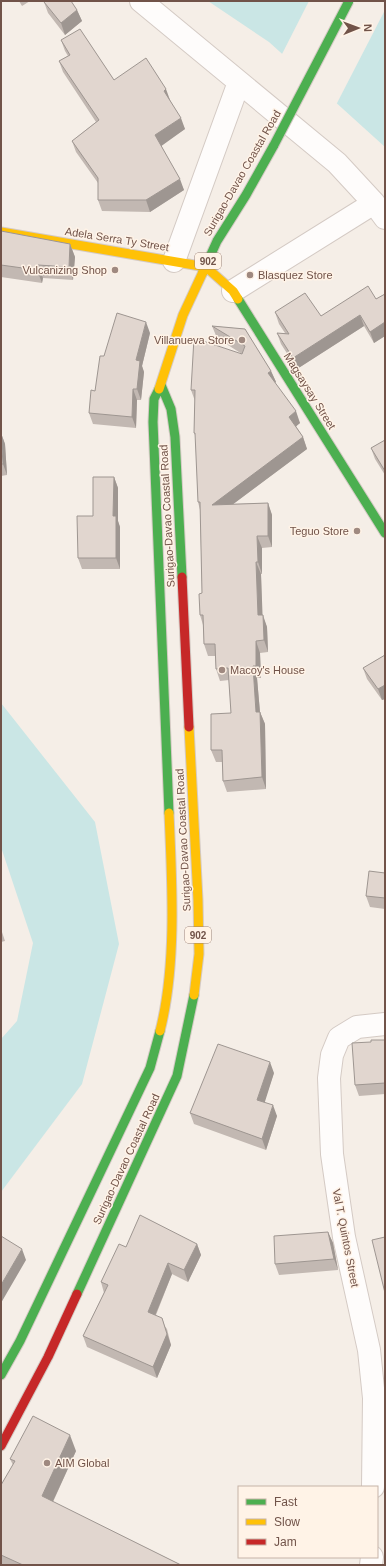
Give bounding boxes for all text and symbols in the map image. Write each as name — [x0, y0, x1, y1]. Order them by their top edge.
north arrow — [338, 8, 378, 48]
text: N — [362, 24, 374, 32]
street label: Surigao-Davao Coastal Road — [201, 108, 283, 238]
street label: Adela Serra Ty Street — [64, 225, 170, 253]
road number: 902 — [195, 253, 221, 269]
place label: Vulcanizing Shop — [22, 264, 107, 276]
marker: Vulcanizing Shop — [110, 265, 120, 275]
place label: Blasquez Store — [258, 269, 333, 281]
marker: Blasquez Store — [245, 270, 255, 280]
place label: Villanueva Store — [154, 334, 234, 346]
marker: Villanueva Store — [237, 335, 247, 345]
street label: Magsaysay Street — [282, 350, 338, 432]
street label: Surigao-Davao Coastal Road — [157, 444, 177, 588]
place label: Teguo Store — [290, 525, 349, 537]
marker: Teguo Store — [352, 526, 362, 536]
place label: Macoy's House — [230, 664, 305, 676]
marker: Macoy's House — [217, 665, 227, 675]
street label: Surigao-Davao Coastal Road — [173, 768, 193, 912]
road number: 902 — [185, 927, 211, 943]
street label: Surigao-Davao Coastal Road — [90, 1092, 162, 1226]
street label: Val T. Quintos Street — [331, 1188, 361, 1288]
place label: AIM Global — [55, 1457, 109, 1469]
marker: AIM Global — [42, 1458, 52, 1468]
legend — [238, 1486, 378, 1558]
text: Fast — [274, 1495, 298, 1509]
text: Slow — [274, 1515, 300, 1529]
text: Jam — [274, 1535, 297, 1549]

